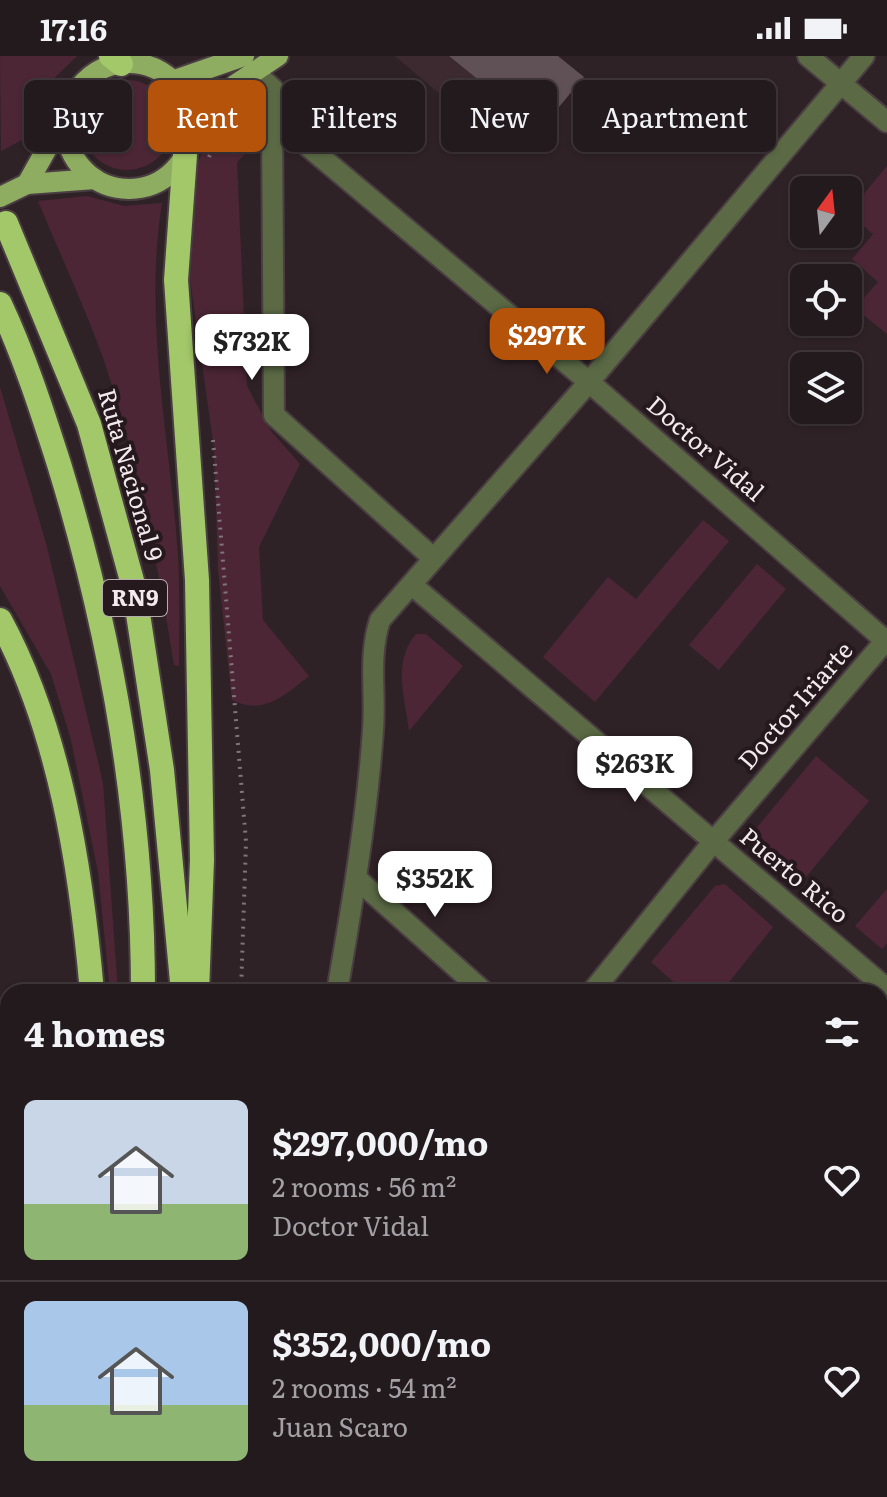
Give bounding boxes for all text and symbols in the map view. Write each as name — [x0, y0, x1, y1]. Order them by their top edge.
text: 17:16 — [40, 6, 107, 50]
chip: Buy — [24, 80, 132, 152]
chip: Rent — [148, 80, 266, 152]
chip: Filters — [282, 80, 425, 152]
chip: New — [441, 80, 557, 152]
chip: Apartment — [573, 80, 776, 152]
north arrow — [790, 176, 862, 248]
map controls — [790, 176, 862, 424]
button: locate — [790, 264, 862, 336]
pin: $297K — [491, 308, 603, 376]
pin: $732K — [196, 314, 308, 382]
text: $297K — [508, 314, 586, 353]
text: $732K — [213, 320, 291, 359]
button: layers — [790, 352, 862, 424]
street label: Ruta Nacional 9 — [91, 384, 174, 565]
street label: Doctor Vidal — [640, 386, 773, 508]
road number: RN9 — [103, 580, 167, 616]
street label: Doctor Iriarte — [729, 633, 860, 776]
pin: $263K — [579, 736, 691, 804]
text: $263K — [595, 742, 675, 781]
street label: Puerto Rico — [733, 818, 858, 930]
pin: $352K — [379, 851, 491, 919]
text: $352K — [396, 857, 474, 896]
text: 4 homes — [24, 1007, 165, 1057]
icon: filters — [820, 1010, 864, 1054]
text: $297,000/mo — [272, 1116, 489, 1166]
icon: home — [88, 1132, 184, 1228]
icon: heart — [820, 1158, 864, 1202]
text: 2 rooms · 56 m² — [272, 1166, 456, 1205]
text: Doctor Vidal — [272, 1205, 429, 1244]
text: $352,000/mo — [272, 1317, 491, 1367]
icon: home — [88, 1333, 184, 1429]
icon: heart — [820, 1359, 864, 1403]
text: 2 rooms · 54 m² — [272, 1367, 457, 1406]
text: Juan Scaro — [272, 1406, 408, 1445]

